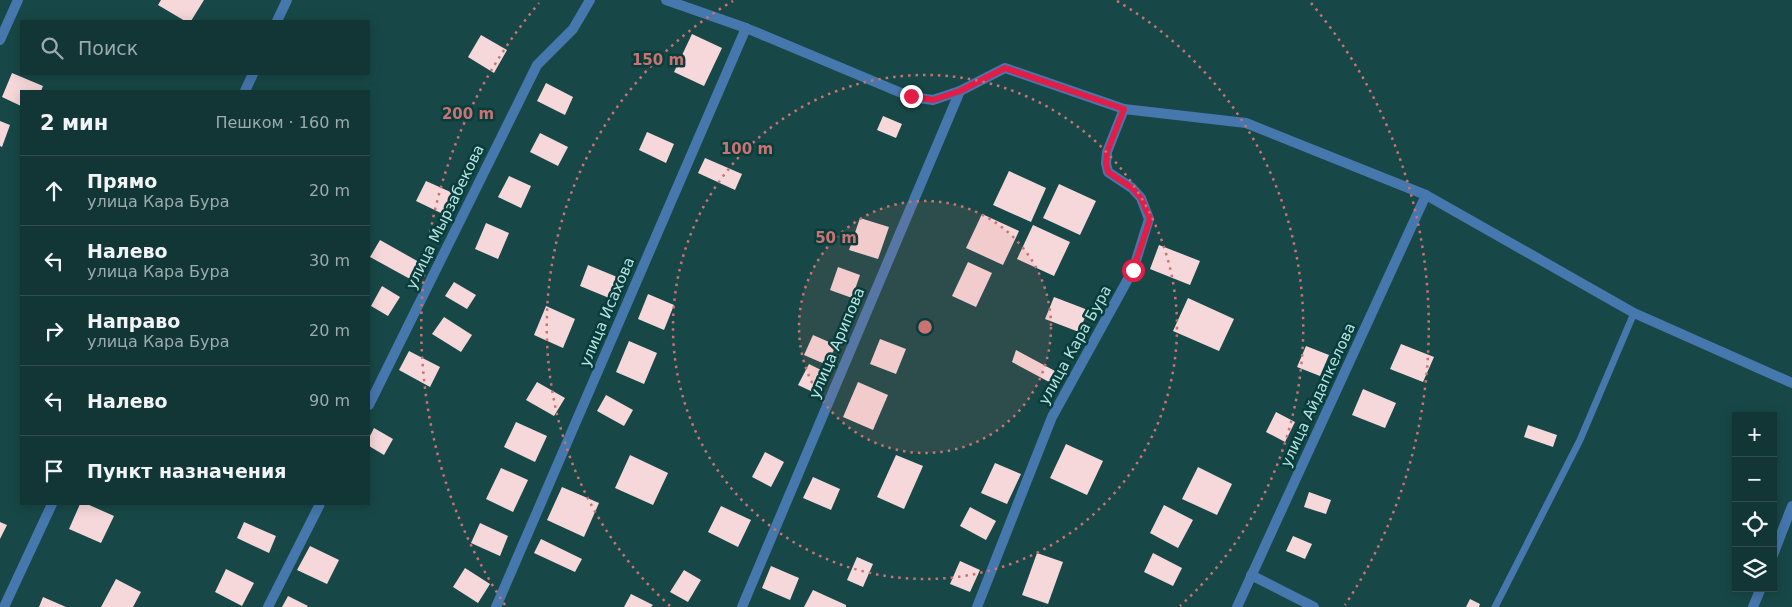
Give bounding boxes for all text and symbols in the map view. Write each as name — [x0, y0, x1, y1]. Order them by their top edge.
search box — [20, 20, 370, 75]
icon: search — [38, 34, 66, 62]
text: Поиск — [78, 37, 138, 59]
text: 150 m — [632, 51, 684, 69]
route end — [900, 85, 923, 108]
text: 200 m — [442, 105, 494, 123]
text: 2 мин — [40, 111, 108, 135]
text: Пешком · 160 m — [215, 113, 350, 132]
text: 100 m — [721, 140, 773, 158]
street label: улица Мырзабекова — [402, 142, 488, 292]
text: Прямо — [87, 170, 157, 192]
icon: ahead — [40, 177, 68, 205]
text: 20 m — [309, 181, 350, 200]
text: улица Кара Бура — [87, 192, 230, 211]
text: 50 m — [815, 229, 857, 247]
text: Налево — [87, 240, 168, 262]
icon: left — [40, 247, 68, 275]
text: 30 m — [309, 251, 350, 270]
street label: улица Исахова — [576, 255, 638, 369]
route start — [1122, 259, 1145, 282]
text: улица Кара Бура — [87, 262, 230, 281]
street label: улица Кара Бура — [1035, 282, 1115, 408]
street label: улица Арипова — [805, 285, 869, 401]
text: Направо — [87, 310, 180, 332]
icon: right — [40, 317, 68, 345]
centre of rings — [916, 318, 934, 336]
street label: улица Айдапкелова — [1277, 320, 1359, 470]
text: 20 m — [309, 321, 350, 340]
text: улица Кара Бура — [87, 332, 230, 351]
icon: left — [40, 387, 68, 415]
text: Налево — [87, 390, 168, 412]
text: 90 m — [309, 391, 350, 410]
map controls — [1732, 412, 1777, 592]
button: + — [1732, 412, 1777, 457]
icon: arrive — [40, 457, 68, 485]
button: − — [1732, 457, 1777, 502]
text: Пункт назначения — [87, 460, 286, 482]
button: locate — [1732, 502, 1777, 547]
button: layers — [1732, 547, 1777, 592]

